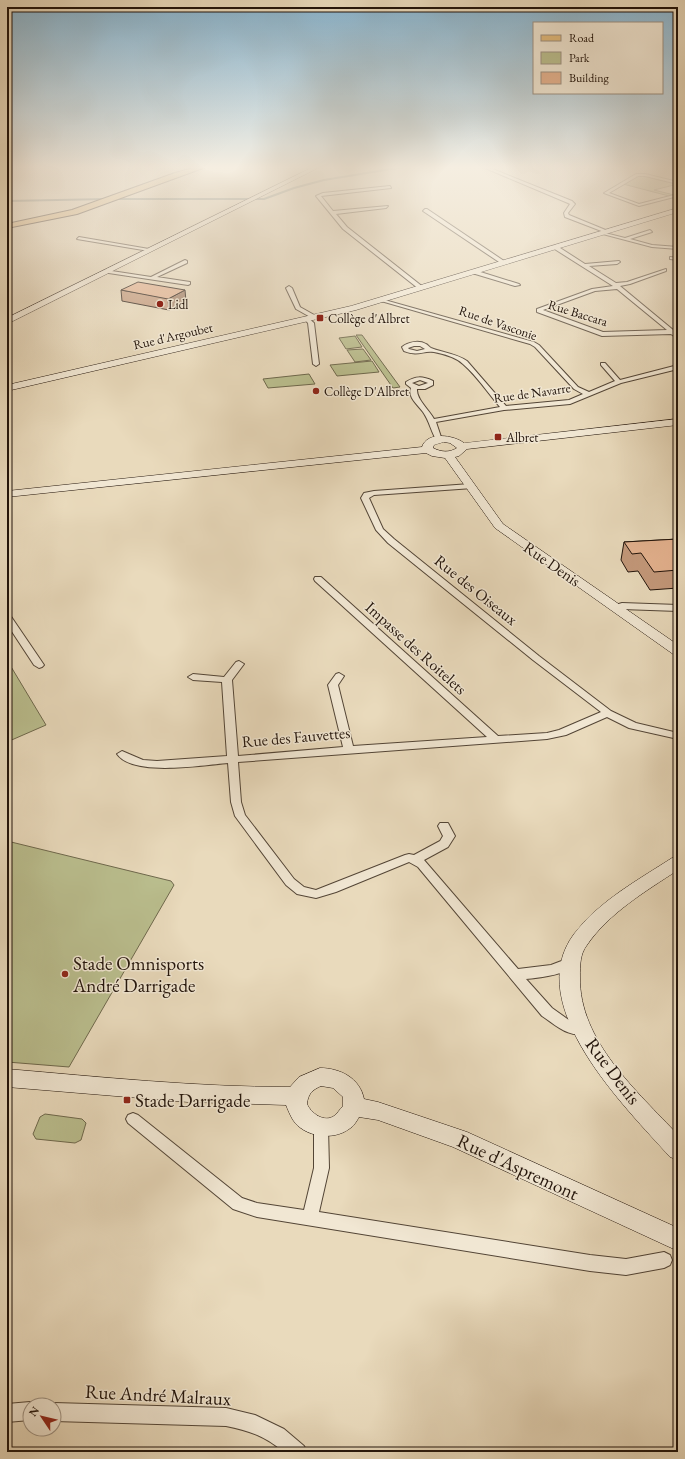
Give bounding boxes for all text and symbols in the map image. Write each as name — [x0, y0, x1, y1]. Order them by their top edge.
legend — [533, 22, 663, 94]
text: Road — [569, 30, 595, 46]
text: Park — [569, 50, 590, 66]
text: Building — [569, 70, 610, 86]
place label: Lidl — [168, 296, 188, 313]
street label: Rue Baccara — [546, 296, 611, 330]
marker: Lidl — [155, 299, 165, 309]
street label: Rue de Vasconie — [457, 302, 539, 344]
place label: Collège d'Albret — [328, 310, 410, 327]
marker: Collège d'Albret — [315, 313, 325, 323]
street label: Rue d'Argoubet — [132, 319, 214, 353]
street label: Rue de Navarre — [492, 379, 572, 407]
place label: Collège D'Albret — [324, 383, 409, 400]
marker: Collège D'Albret — [311, 386, 321, 396]
place label: Albret — [505, 429, 538, 446]
marker: Albret — [493, 432, 503, 442]
street label: Rue Denis — [519, 537, 585, 591]
street label: Rue des Oiseaux — [430, 550, 522, 630]
street label: Impasse des Roitelets — [361, 597, 471, 699]
street label: Rue des Fauvettes — [241, 722, 351, 752]
place label: Stade Omnisports André Darrigade — [72, 951, 204, 998]
marker: Stade Omnisports André Darrigade — [60, 969, 70, 979]
street label: Rue Denis — [580, 1033, 646, 1109]
place label: Stade Darrigade — [135, 1088, 250, 1113]
marker: Stade Darrigade — [122, 1095, 132, 1105]
street label: Rue d'Aspremont — [453, 1128, 583, 1206]
street label: Rue André Malraux — [84, 1379, 232, 1411]
north arrow — [22, 1397, 62, 1437]
text: N — [26, 1404, 42, 1419]

